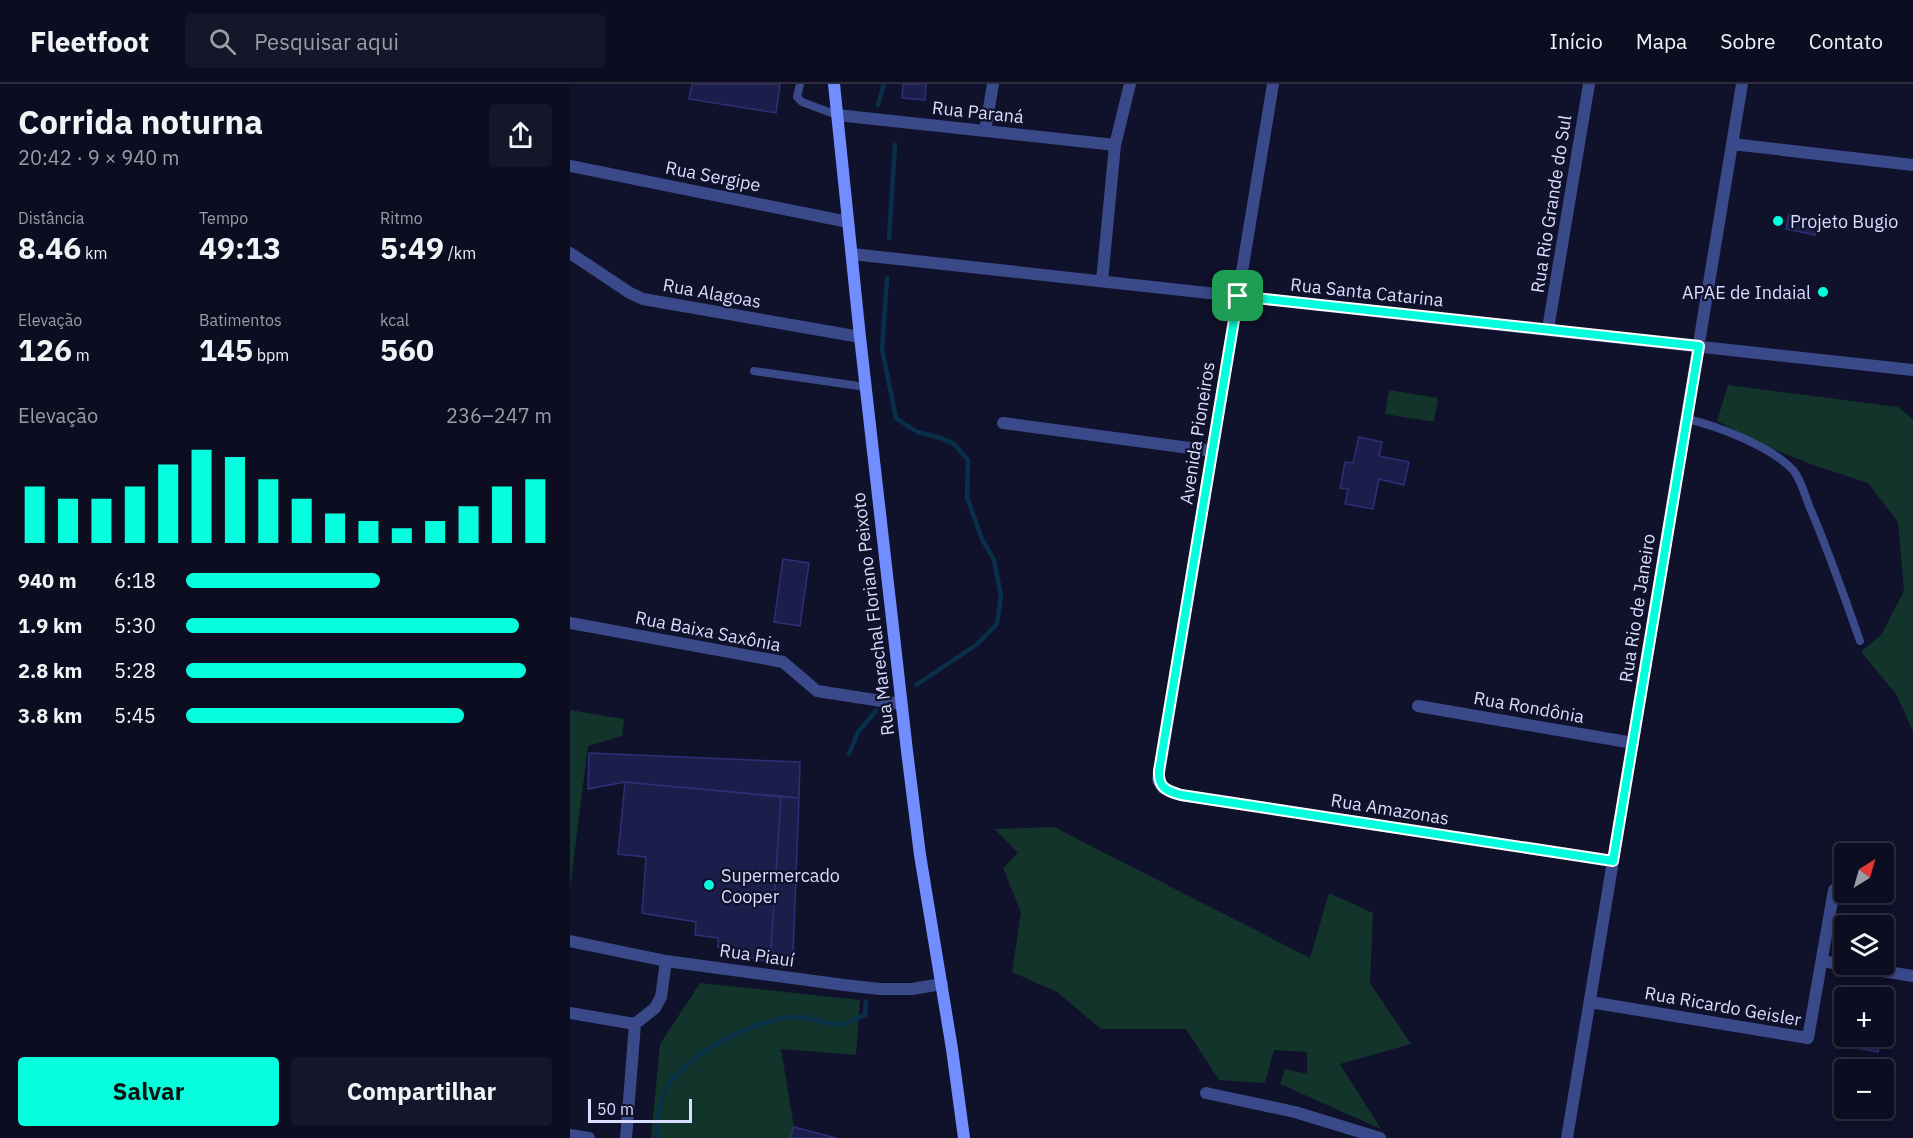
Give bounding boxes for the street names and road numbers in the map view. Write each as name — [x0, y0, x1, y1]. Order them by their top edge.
street label: Rua Paraná — [931, 96, 1025, 128]
street label: Rua Rio Grande do Sul — [1526, 113, 1576, 295]
street label: Rua Sergipe — [663, 156, 763, 197]
street label: Rua Alagoas — [661, 273, 763, 313]
street label: Rua Santa Catarina — [1289, 273, 1445, 312]
street label: Avenida Pioneiros — [1174, 360, 1220, 506]
street label: Rua Marechal Floriano Peixoto — [847, 491, 899, 737]
street label: Rua Rio de Janeiro — [1614, 532, 1660, 684]
street label: Rua Baixa Saxônia — [633, 606, 783, 656]
street label: Rua Rondônia — [1472, 686, 1587, 728]
street label: Rua Amazonas — [1329, 788, 1451, 830]
street label: Rua Piauí — [718, 938, 796, 972]
street label: Rua Ricardo Geisler — [1643, 981, 1803, 1031]

